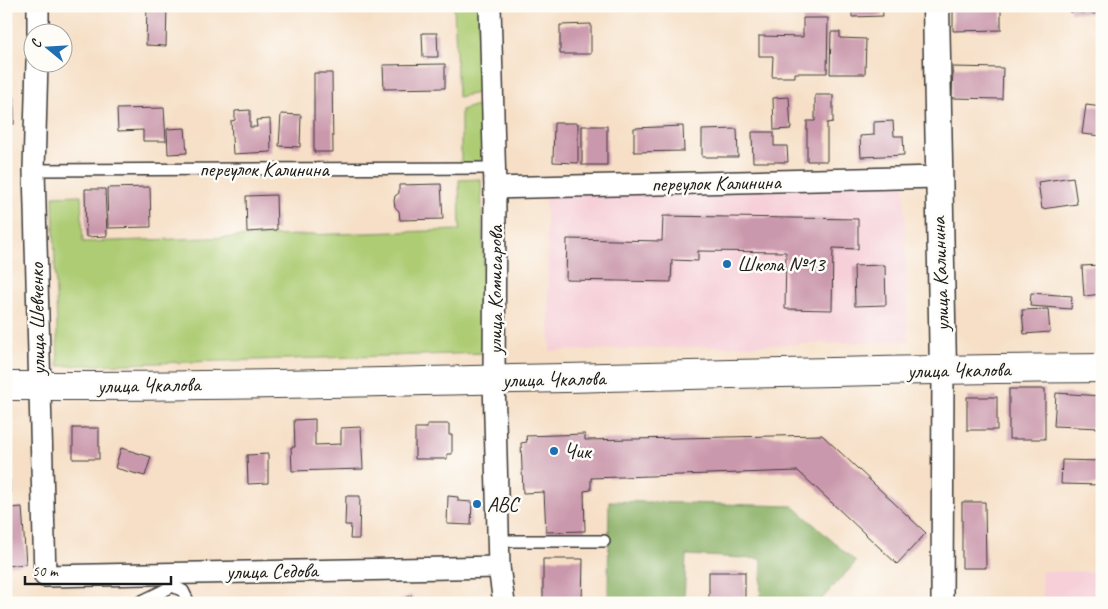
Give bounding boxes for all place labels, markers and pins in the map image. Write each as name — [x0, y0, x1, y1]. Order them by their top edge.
place label: Школа №13 — [737, 251, 826, 277]
marker: Школа №13 — [721, 258, 733, 270]
place label: Чик — [564, 438, 593, 464]
marker: Чик — [548, 445, 560, 457]
place label: ABC — [487, 491, 521, 517]
marker: ABC — [471, 498, 483, 510]

